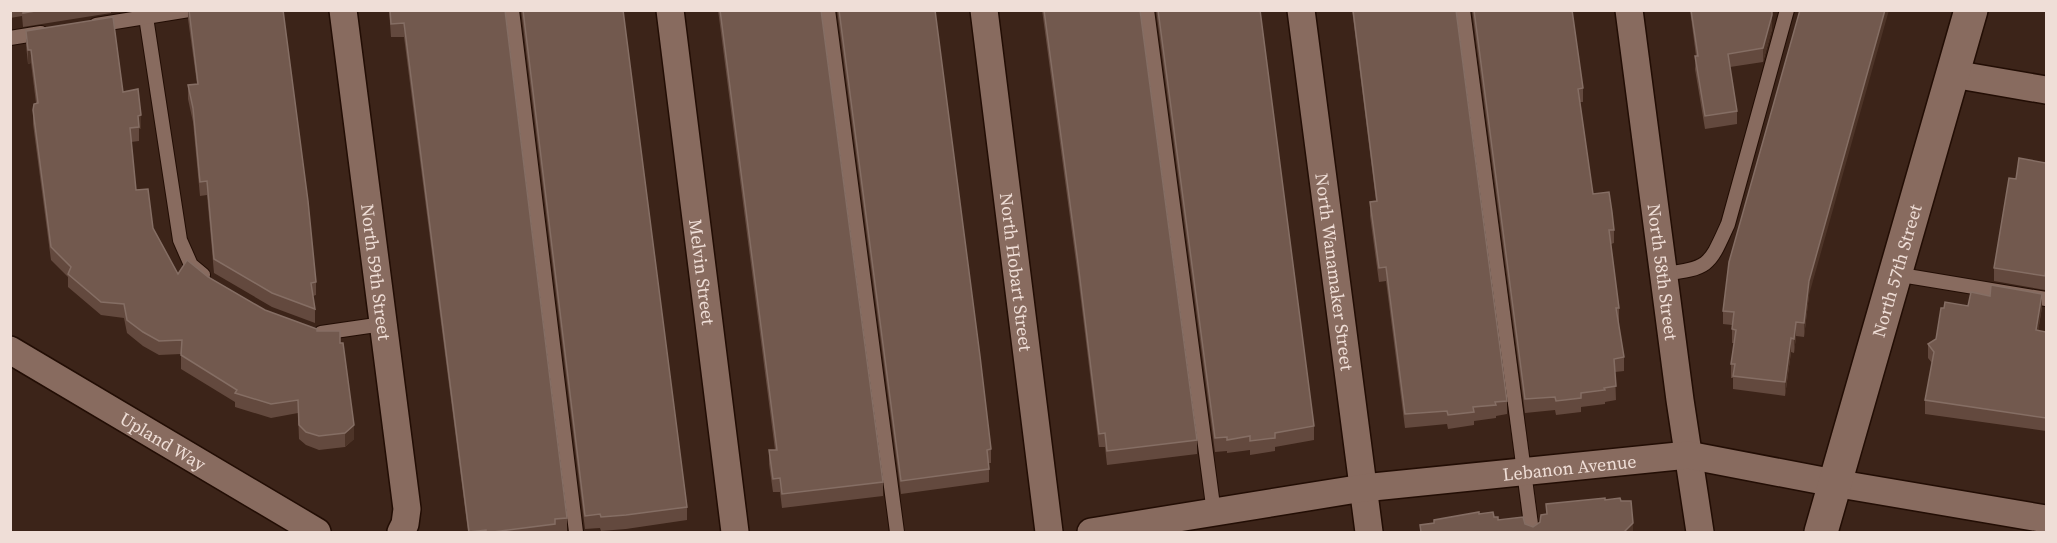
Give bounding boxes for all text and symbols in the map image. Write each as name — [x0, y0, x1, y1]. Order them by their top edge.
street label: North Wanamaker Street — [1310, 172, 1360, 372]
street label: North Hobart Street — [994, 191, 1039, 353]
street label: North 57th Street — [1865, 201, 1927, 340]
street label: North 59th Street — [355, 202, 398, 342]
street label: North 58th Street — [1642, 202, 1685, 342]
street label: Melvin Street — [684, 218, 722, 326]
street label: Upland Way — [115, 406, 211, 476]
street label: Lebanon Avenue — [1501, 448, 1637, 486]

